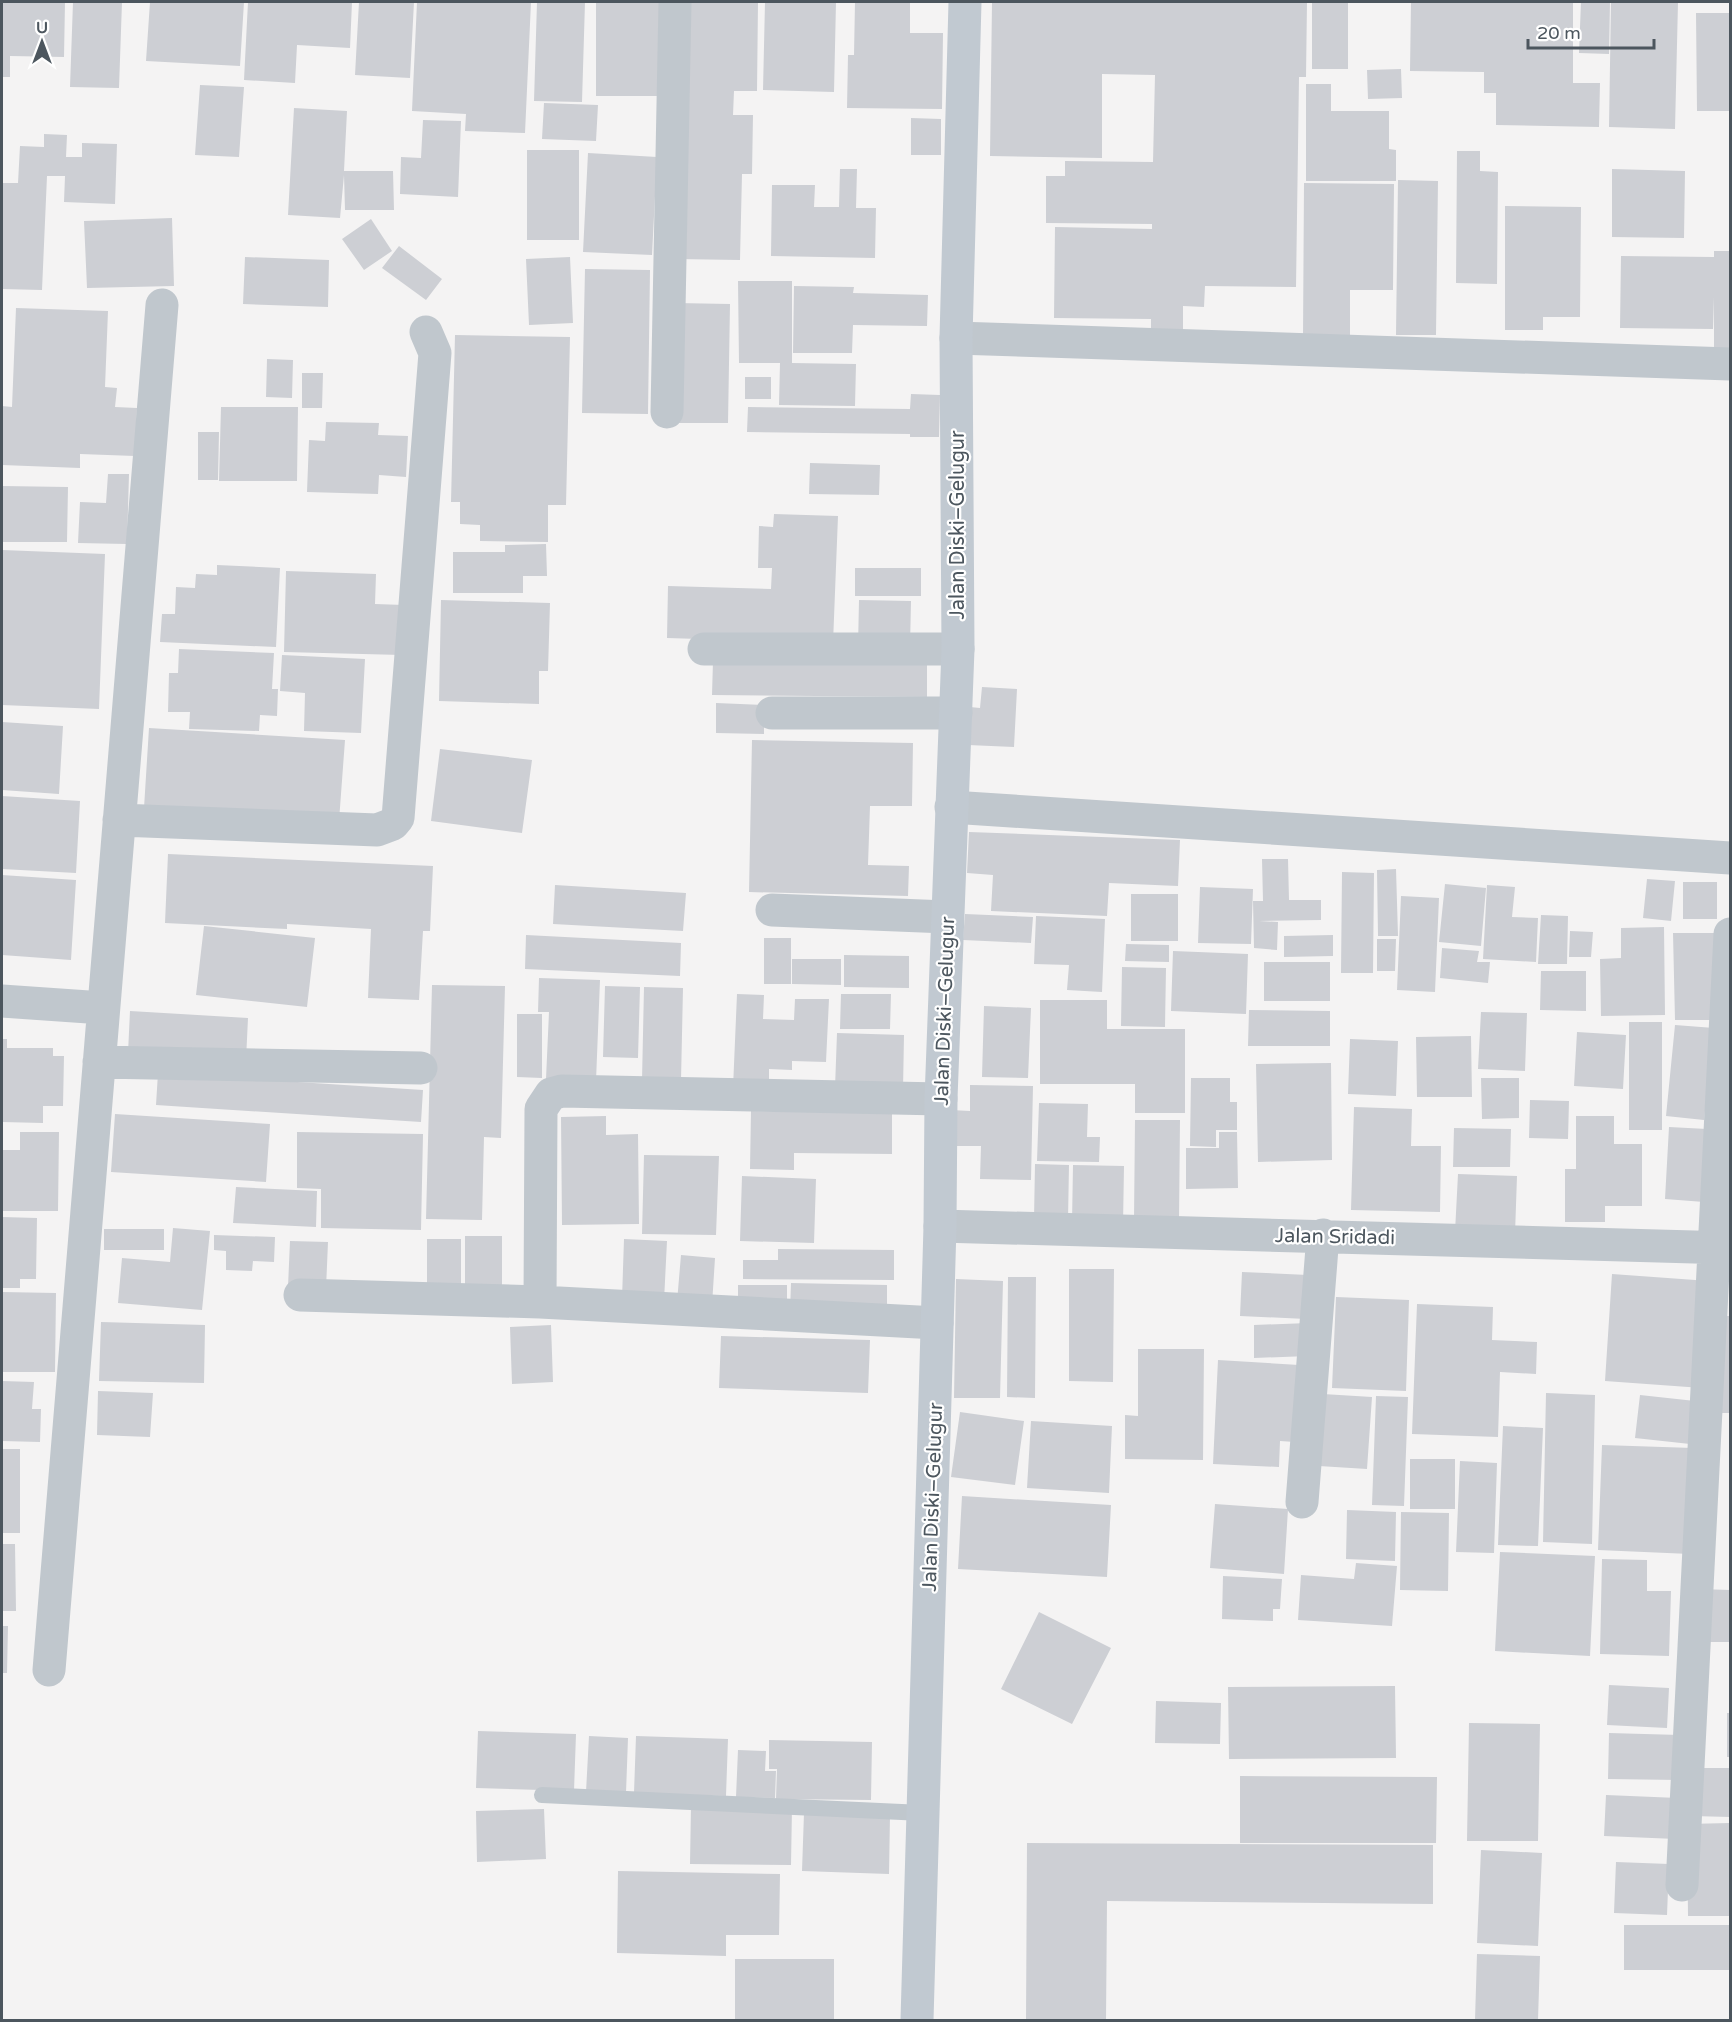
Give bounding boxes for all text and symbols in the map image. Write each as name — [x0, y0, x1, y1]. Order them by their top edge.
north arrow — [12, 12, 72, 72]
scale bar — [1528, 12, 1654, 50]
text: U — [36, 18, 48, 38]
text: 20 m — [1537, 22, 1581, 44]
street label: Jalan Diski–Gelugur — [946, 430, 970, 620]
street label: Jalan Diski–Gelugur — [930, 916, 960, 1106]
street label: Jalan Sridadi — [1275, 1224, 1395, 1250]
street label: Jalan Diski–Gelugur — [918, 1402, 948, 1592]

